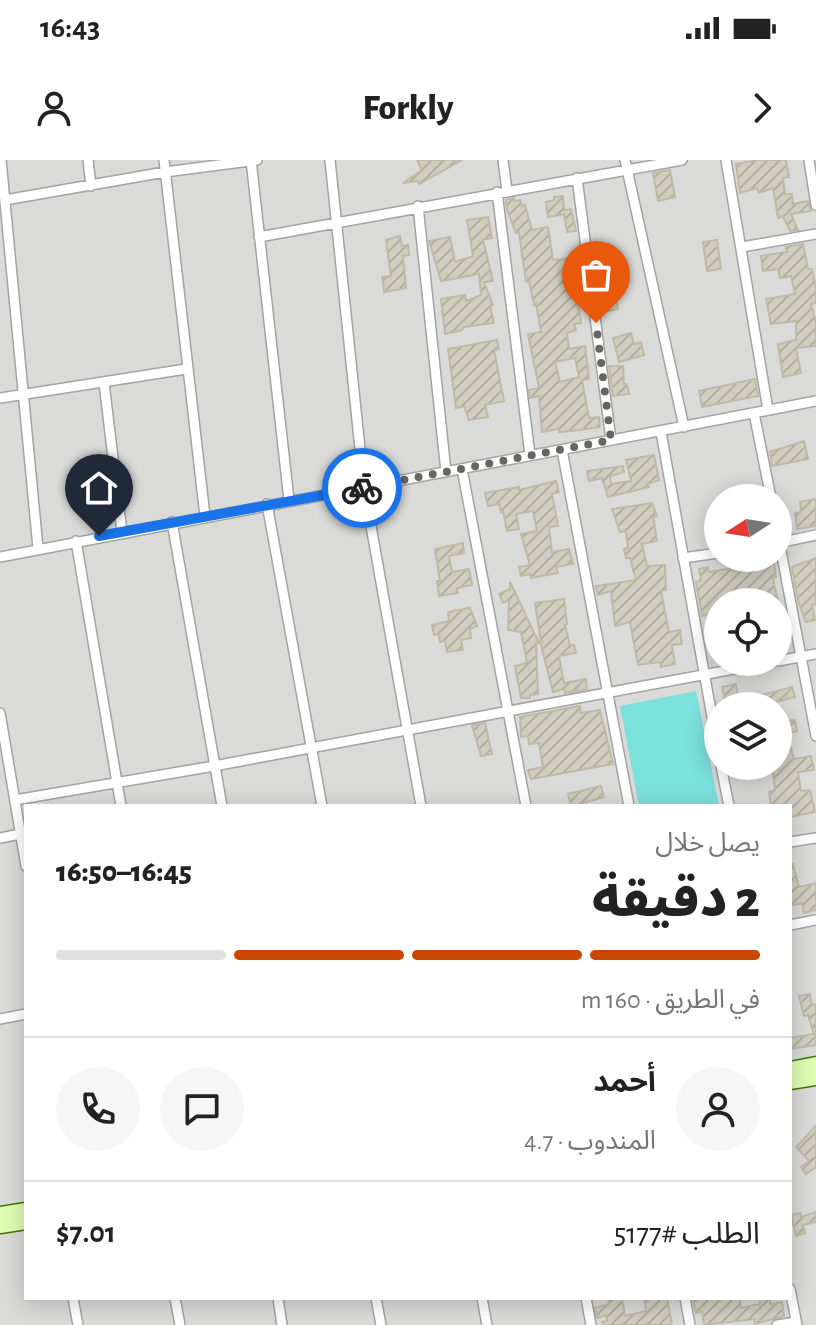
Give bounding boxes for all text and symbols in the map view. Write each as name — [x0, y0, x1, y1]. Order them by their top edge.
text: 16:43 — [40, 13, 100, 43]
icon: person — [32, 86, 76, 130]
icon: forward — [740, 86, 784, 130]
text: Forkly — [363, 90, 453, 126]
pin — [562, 241, 630, 323]
icon: bag — [574, 253, 618, 297]
courier — [322, 448, 402, 528]
pin — [65, 454, 133, 536]
icon: home — [77, 466, 121, 510]
icon: bike — [340, 466, 384, 510]
north arrow — [704, 484, 792, 572]
map controls — [704, 484, 792, 780]
button: locate — [704, 588, 792, 676]
button: layers — [704, 692, 792, 780]
text: يصل خلال — [655, 830, 760, 856]
text: 16:45–16:50 — [56, 857, 192, 887]
text: 2 دقيقة — [592, 874, 760, 926]
text: في الطريق · 160 m — [581, 987, 760, 1013]
button: phone — [56, 1067, 140, 1151]
button: chat — [160, 1067, 244, 1151]
text: أحمد — [593, 1067, 656, 1097]
button: person — [676, 1067, 760, 1151]
text: المندوب · 4.7 — [524, 1128, 656, 1154]
text: $7.01 — [56, 1218, 116, 1248]
text: الطلب #5177 — [614, 1219, 760, 1249]

